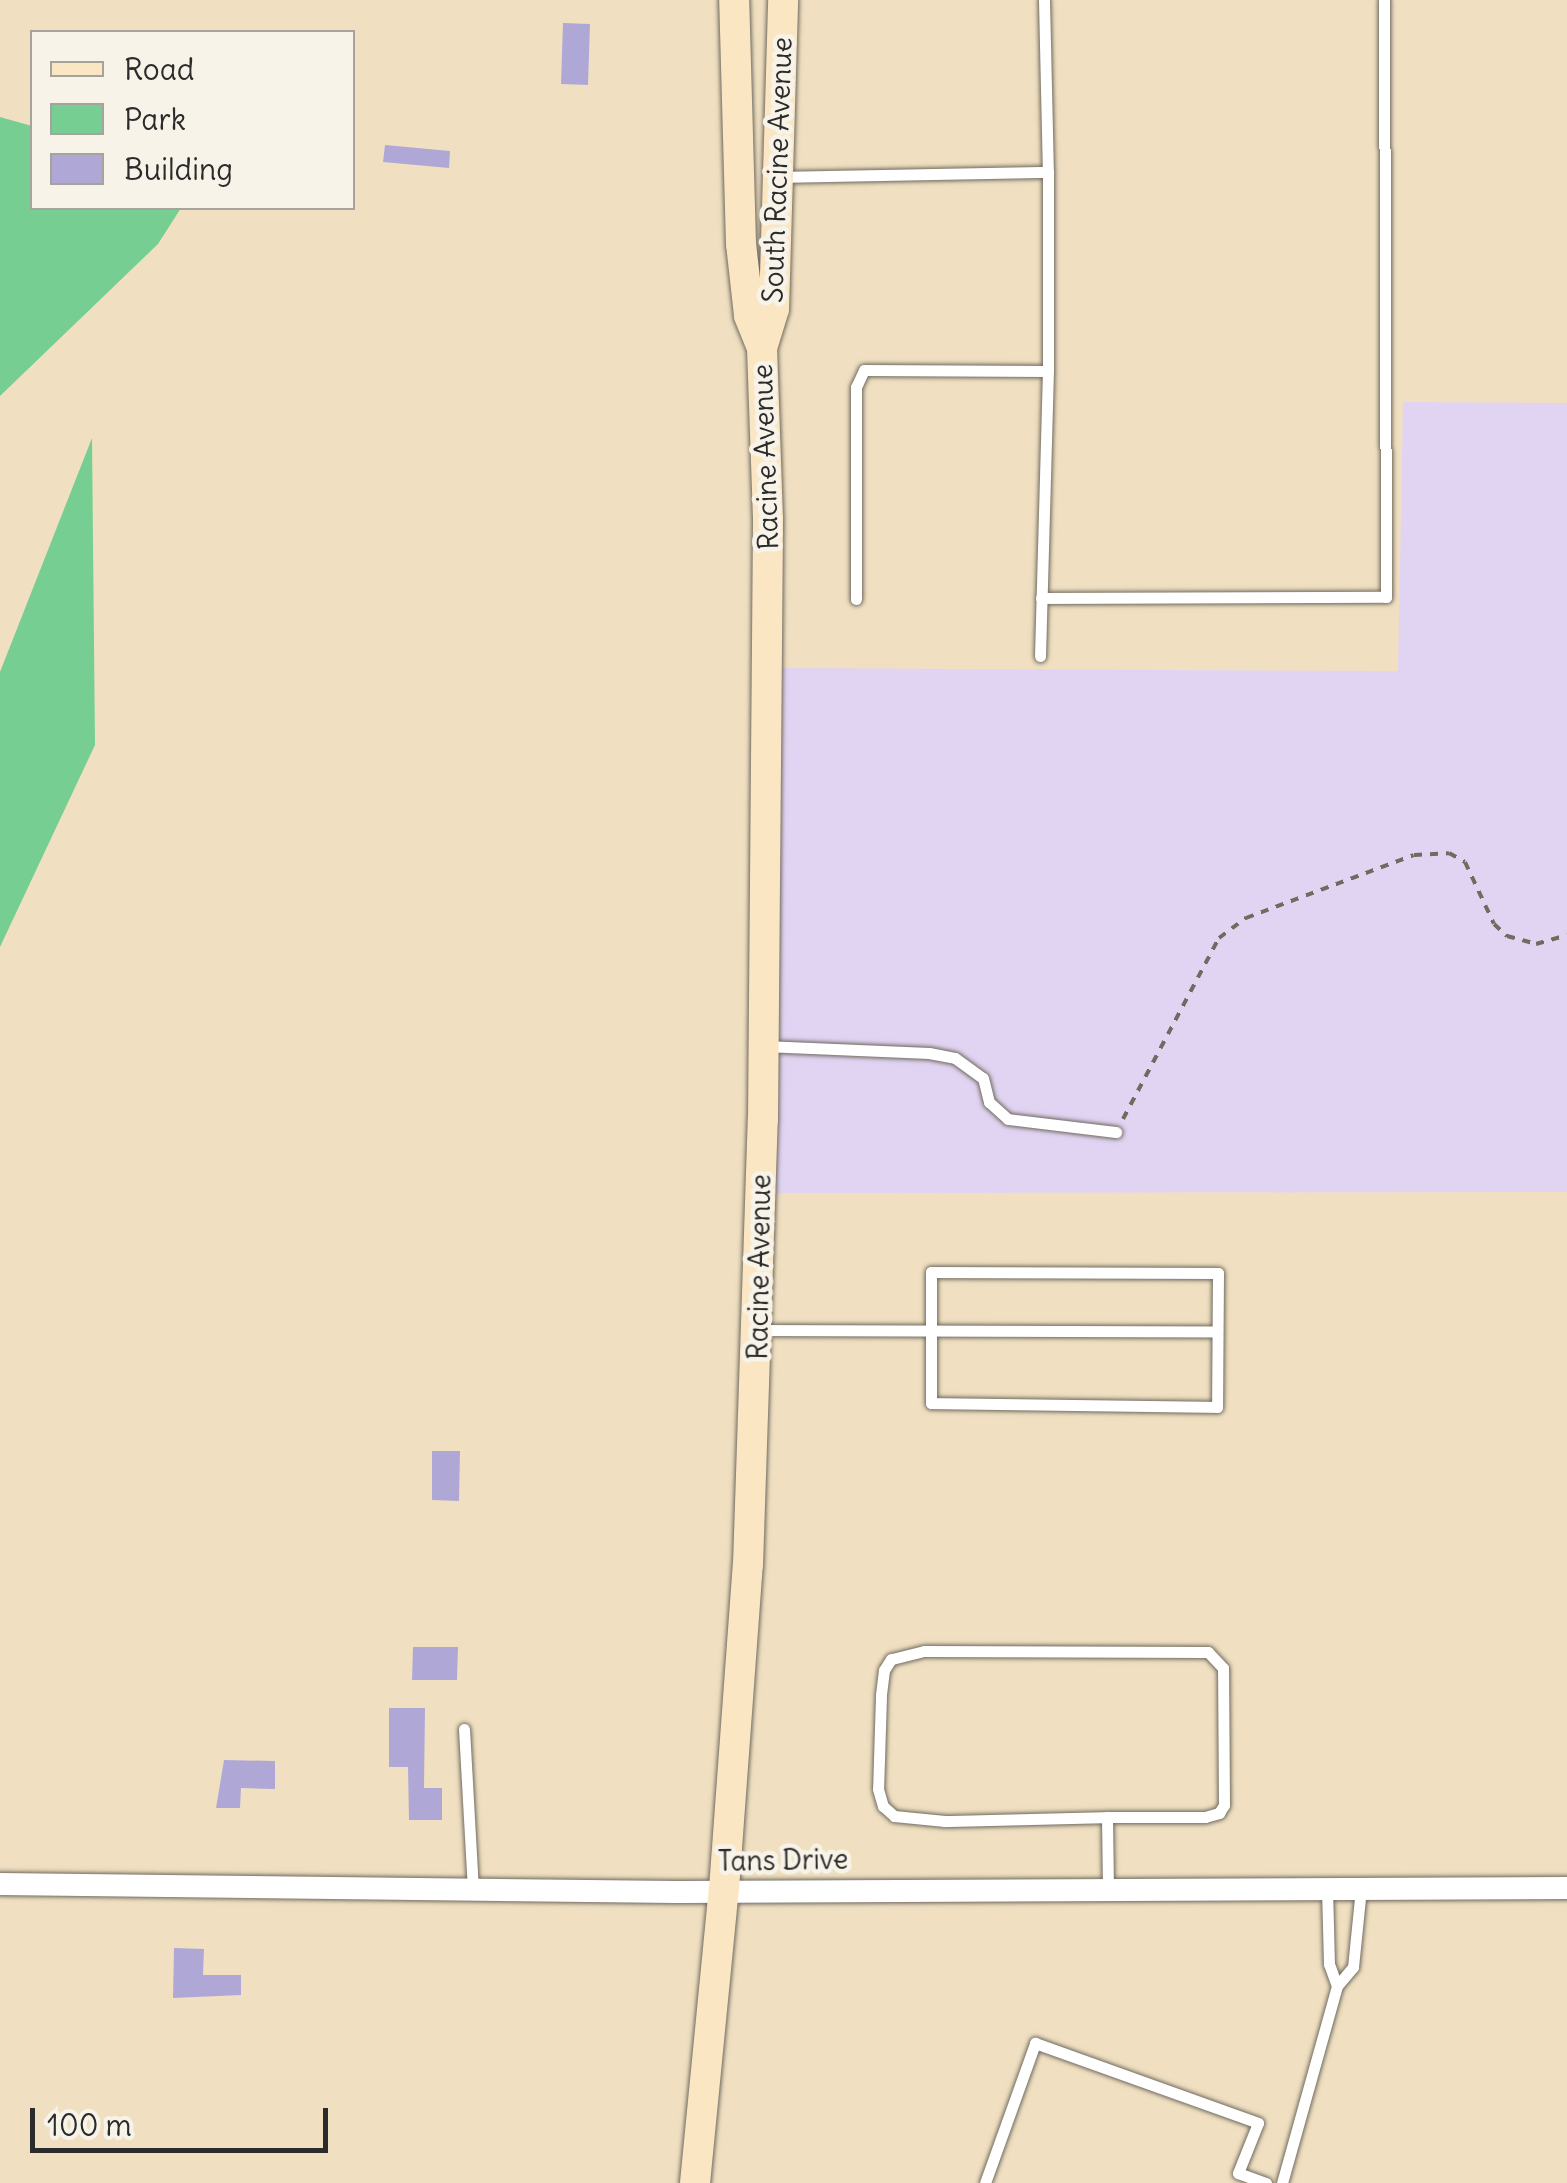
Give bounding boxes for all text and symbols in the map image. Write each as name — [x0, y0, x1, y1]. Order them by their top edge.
legend — [30, 30, 355, 210]
street label: South Racine Avenue — [756, 37, 798, 303]
text: Road — [124, 50, 194, 88]
text: Park — [124, 100, 186, 138]
text: Building — [124, 150, 233, 188]
street label: Racine Avenue — [745, 364, 785, 550]
street label: Racine Avenue — [741, 1174, 777, 1360]
street label: Tans Drive — [717, 1842, 849, 1878]
scale bar — [35, 2088, 332, 2150]
text: 100 m — [47, 2106, 132, 2144]

